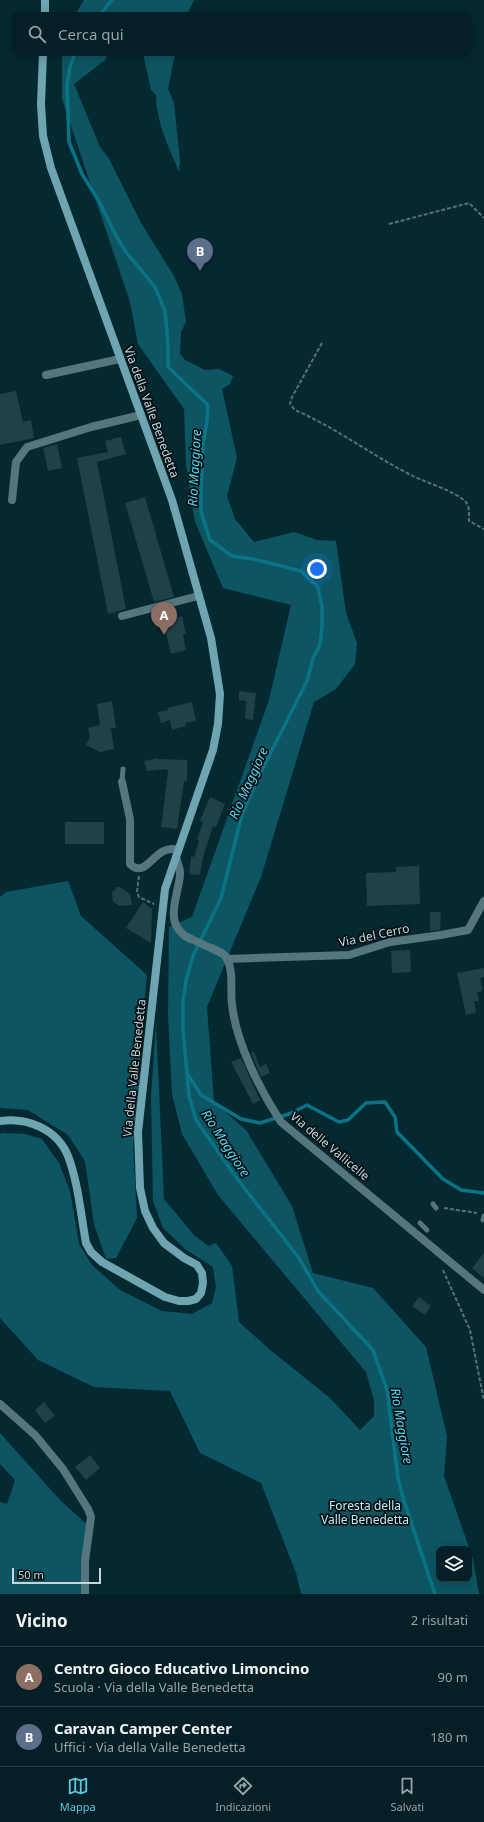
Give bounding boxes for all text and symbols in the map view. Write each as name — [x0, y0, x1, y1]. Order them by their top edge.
search box — [12, 12, 472, 56]
icon: search — [26, 23, 48, 45]
text: Cerca qui — [58, 24, 124, 44]
pin: B — [187, 238, 213, 271]
street label: Via della Valle Benedetta — [120, 344, 184, 480]
water label: Rio Maggiore — [183, 429, 205, 507]
your location — [307, 559, 327, 579]
pin: A — [151, 602, 177, 635]
water label: Rio Maggiore — [224, 744, 272, 822]
street label: Via del Cerro — [337, 919, 411, 951]
street label: Via della Valle Benedetta — [118, 998, 150, 1138]
water label: Rio Maggiore — [197, 1106, 255, 1181]
street label: Via delle Vallicelle — [287, 1108, 373, 1184]
water label: Rio Maggiore — [386, 1387, 418, 1466]
park label: Foresta della Valle Benedetta — [321, 1497, 409, 1528]
map controls — [436, 1546, 472, 1582]
button: layers — [436, 1546, 472, 1582]
scale bar — [12, 1566, 101, 1585]
text: 50 m — [18, 1567, 44, 1582]
text: Vicino — [16, 1609, 68, 1632]
text: 2 risultati — [411, 1611, 468, 1629]
text: Centro Gioco Educativo Limoncino — [54, 1658, 309, 1678]
text: A — [25, 1668, 34, 1686]
text: 90 m — [438, 1668, 468, 1686]
text: Scuola · Via della Valle Benedetta — [54, 1678, 254, 1696]
text: Caravan Camper Center — [54, 1718, 232, 1738]
text: B — [25, 1728, 33, 1746]
text: 180 m — [430, 1728, 468, 1746]
text: Uffici · Via della Valle Benedetta — [54, 1738, 246, 1756]
tab: Mappa — [60, 1775, 96, 1814]
tab: Indicazioni — [215, 1775, 271, 1814]
tab: Salvati — [391, 1775, 424, 1814]

